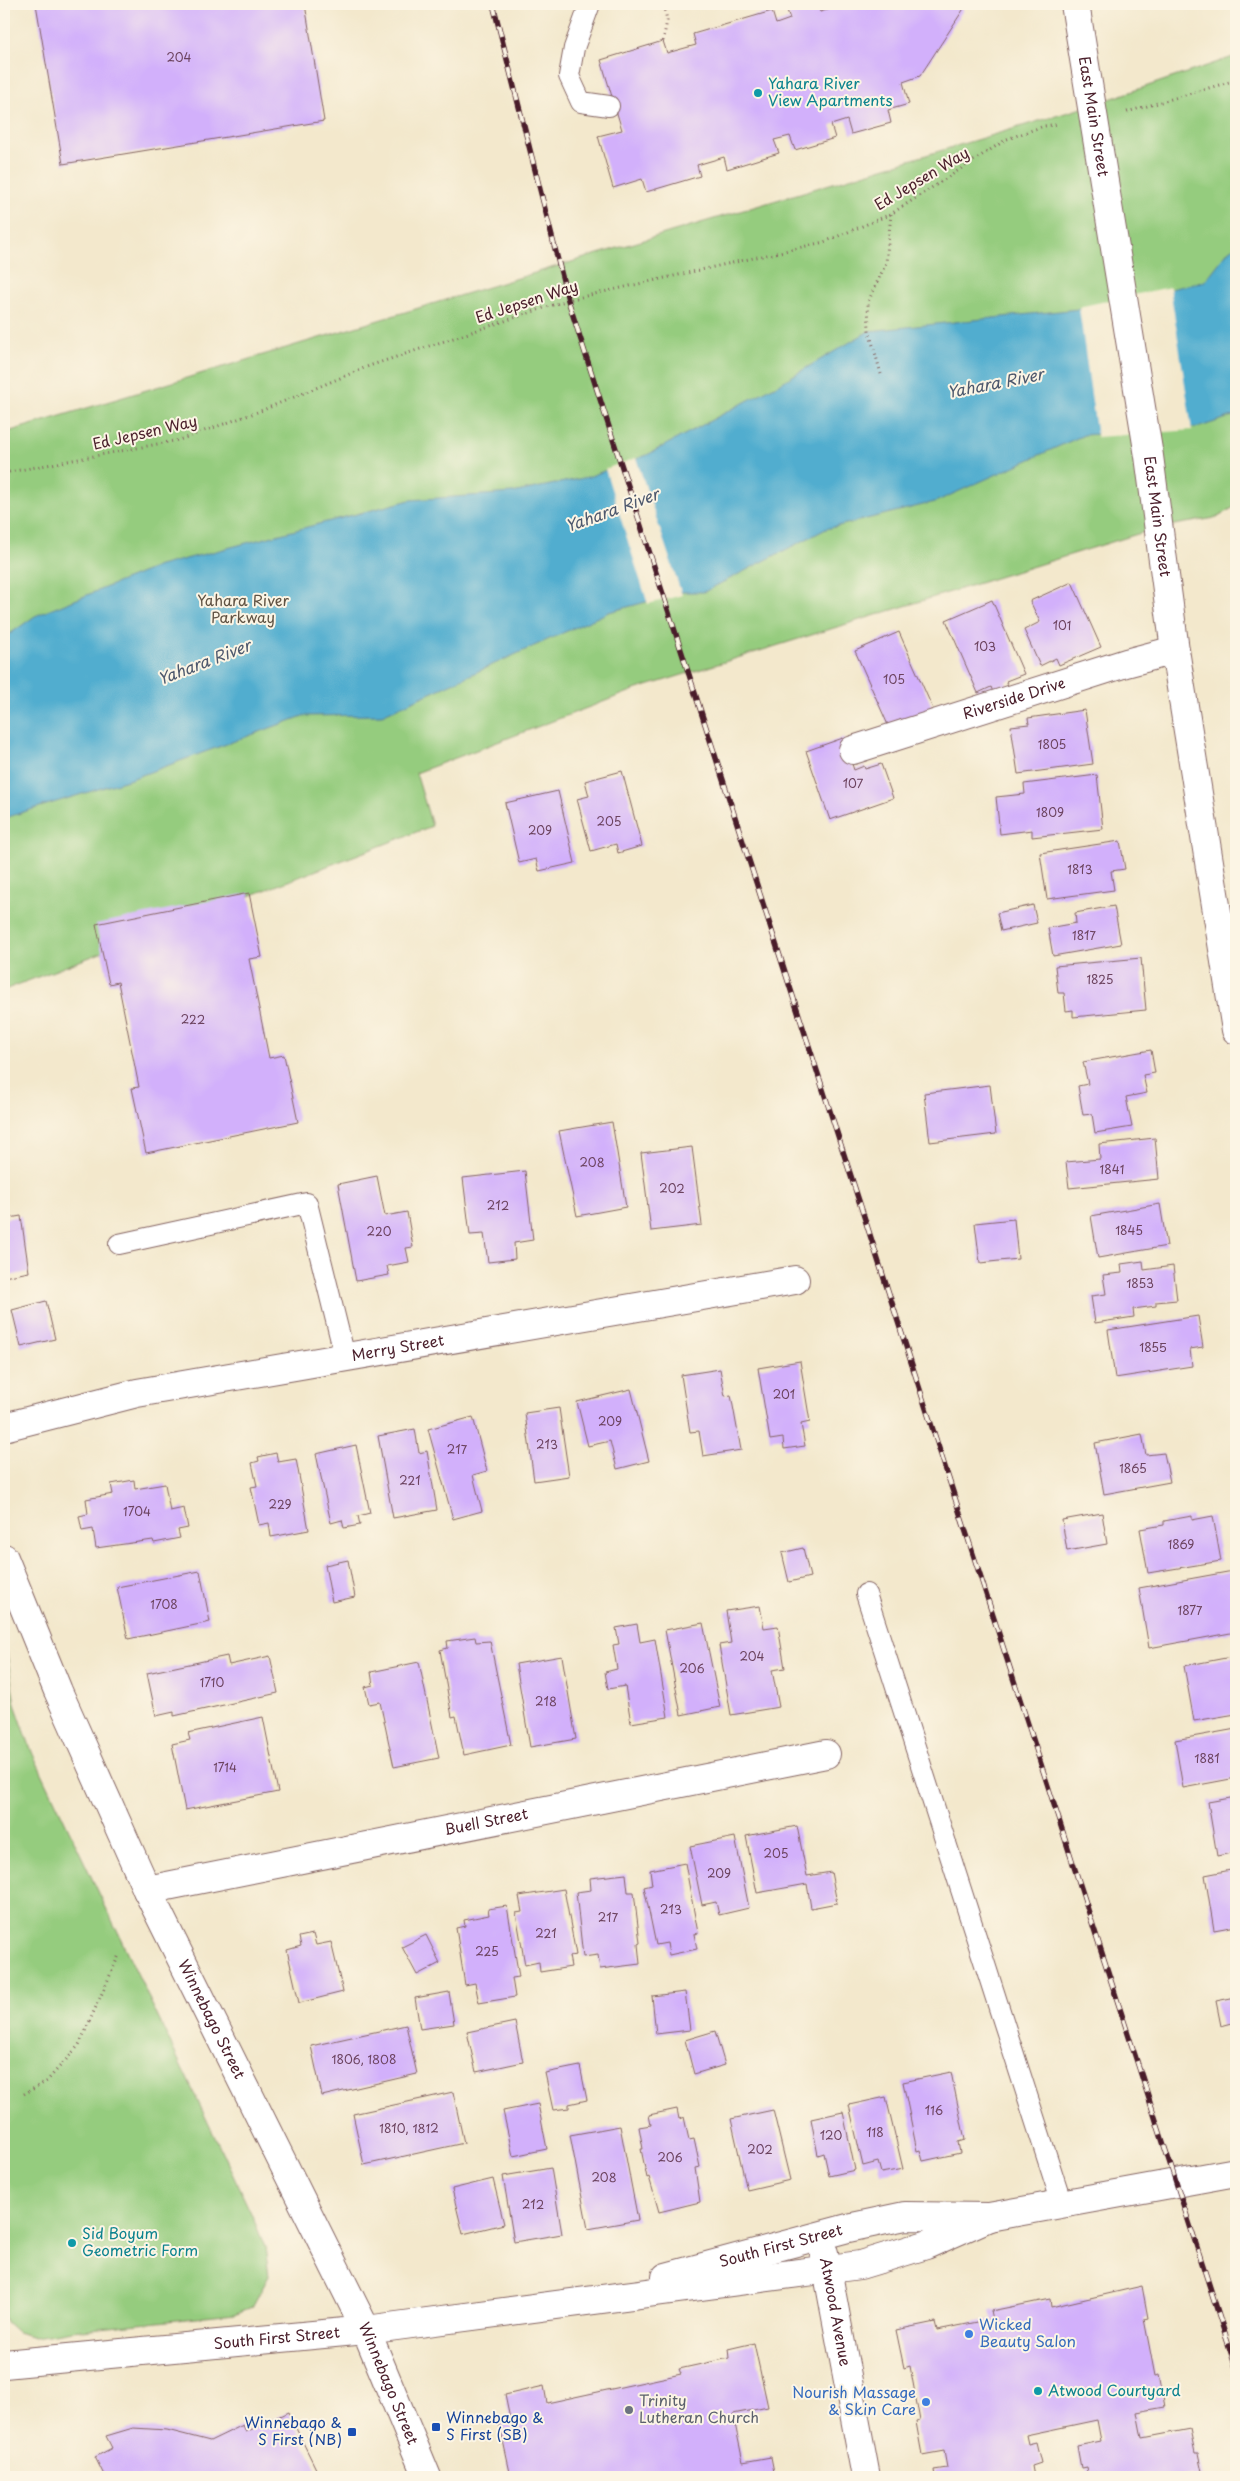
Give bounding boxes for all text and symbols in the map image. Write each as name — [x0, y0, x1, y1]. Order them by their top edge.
house number: 204 — [166, 48, 192, 66]
street label: East Main Street — [1074, 54, 1116, 178]
place label: Yahara River View Apartments — [768, 71, 893, 111]
marker: Yahara River View Apartments — [752, 87, 764, 99]
street label: Ed Jepsen Way — [870, 140, 973, 215]
street label: Ed Jepsen Way — [472, 273, 581, 328]
water label: Yahara River — [945, 360, 1047, 403]
street label: Ed Jepsen Way — [90, 408, 199, 455]
street label: East Main Street — [1139, 454, 1178, 578]
water label: Yahara River — [562, 480, 664, 537]
park label: Yahara River Parkway — [197, 588, 289, 628]
house number: 101 — [1053, 616, 1071, 634]
water label: Yahara River — [154, 632, 256, 690]
house number: 103 — [974, 637, 996, 655]
house number: 105 — [883, 670, 905, 688]
street label: Riverside Drive — [959, 670, 1068, 724]
house number: 1805 — [1038, 735, 1066, 753]
house number: 107 — [843, 774, 864, 792]
house number: 1809 — [1036, 803, 1064, 821]
house number: 205 — [597, 812, 621, 830]
house number: 209 — [528, 821, 552, 839]
house number: 1813 — [1067, 860, 1093, 878]
house number: 1817 — [1072, 926, 1097, 944]
house number: 1825 — [1087, 970, 1113, 988]
house number: 222 — [181, 1010, 205, 1028]
house number: 208 — [579, 1153, 605, 1171]
house number: 1841 — [1100, 1160, 1124, 1178]
house number: 202 — [659, 1179, 685, 1197]
house number: 212 — [487, 1196, 509, 1214]
house number: 1845 — [1115, 1221, 1143, 1239]
house number: 220 — [367, 1222, 392, 1240]
house number: 1853 — [1126, 1274, 1154, 1292]
street label: Merry Street — [350, 1327, 446, 1366]
house number: 1855 — [1139, 1338, 1167, 1356]
house number: 201 — [773, 1385, 795, 1403]
house number: 209 — [598, 1412, 622, 1430]
house number: 213 — [536, 1435, 558, 1453]
house number: 217 — [447, 1440, 468, 1458]
house number: 1865 — [1119, 1459, 1147, 1477]
house number: 221 — [399, 1471, 421, 1489]
house number: 229 — [269, 1495, 291, 1513]
house number: 1704 — [123, 1502, 151, 1520]
house number: 1869 — [1168, 1535, 1194, 1553]
house number: 1708 — [150, 1595, 178, 1613]
house number: 1877 — [1178, 1601, 1203, 1619]
house number: 204 — [739, 1647, 765, 1665]
house number: 206 — [679, 1659, 705, 1677]
house number: 1710 — [200, 1673, 225, 1691]
house number: 218 — [535, 1692, 557, 1710]
house number: 1881 — [1194, 1749, 1220, 1767]
house number: 1714 — [213, 1758, 237, 1776]
street label: Buell Street — [442, 1801, 530, 1840]
house number: 205 — [764, 1844, 788, 1862]
house number: 209 — [707, 1864, 731, 1882]
house number: 213 — [660, 1900, 682, 1918]
house number: 217 — [598, 1908, 619, 1926]
house number: 221 — [535, 1924, 557, 1942]
house number: 225 — [475, 1942, 499, 1960]
street label: Winnebago Street — [173, 1955, 252, 2082]
house number: 1806, 1808 — [332, 2050, 396, 2068]
house number: 116 — [925, 2101, 943, 2119]
house number: 1810, 1812 — [379, 2119, 439, 2137]
house number: 118 — [866, 2123, 884, 2141]
house number: 120 — [820, 2126, 842, 2144]
house number: 202 — [747, 2140, 773, 2158]
house number: 206 — [657, 2148, 683, 2166]
house number: 208 — [591, 2168, 617, 2186]
house number: 212 — [522, 2195, 544, 2213]
street label: South First Street — [716, 2217, 845, 2272]
place label: Sid Boyum Geometric Form — [82, 2221, 198, 2261]
marker: Sid Boyum Geometric Form — [66, 2237, 78, 2249]
street label: Atwood Avenue — [815, 2255, 858, 2368]
place label: Wicked Beauty Salon — [979, 2312, 1076, 2352]
street label: Winnebago Street — [354, 2318, 425, 2448]
street label: South First Street — [213, 2320, 341, 2354]
marker: Wicked Beauty Salon — [963, 2328, 975, 2340]
place label: Atwood Courtyard — [1048, 2378, 1181, 2401]
place label: Nourish Massage & Skin Care — [792, 2380, 916, 2420]
marker: Atwood Courtyard — [1032, 2385, 1044, 2397]
place label: Trinity Lutheran Church — [639, 2388, 759, 2428]
marker: Nourish Massage & Skin Care — [920, 2396, 932, 2408]
marker: Trinity Lutheran Church — [623, 2404, 635, 2416]
place label: Winnebago & S First (SB) — [446, 2405, 544, 2445]
place label: Winnebago & S First (NB) — [244, 2410, 342, 2450]
marker: Winnebago & S First (SB) — [430, 2421, 442, 2433]
marker: Winnebago & S First (NB) — [346, 2426, 358, 2438]

